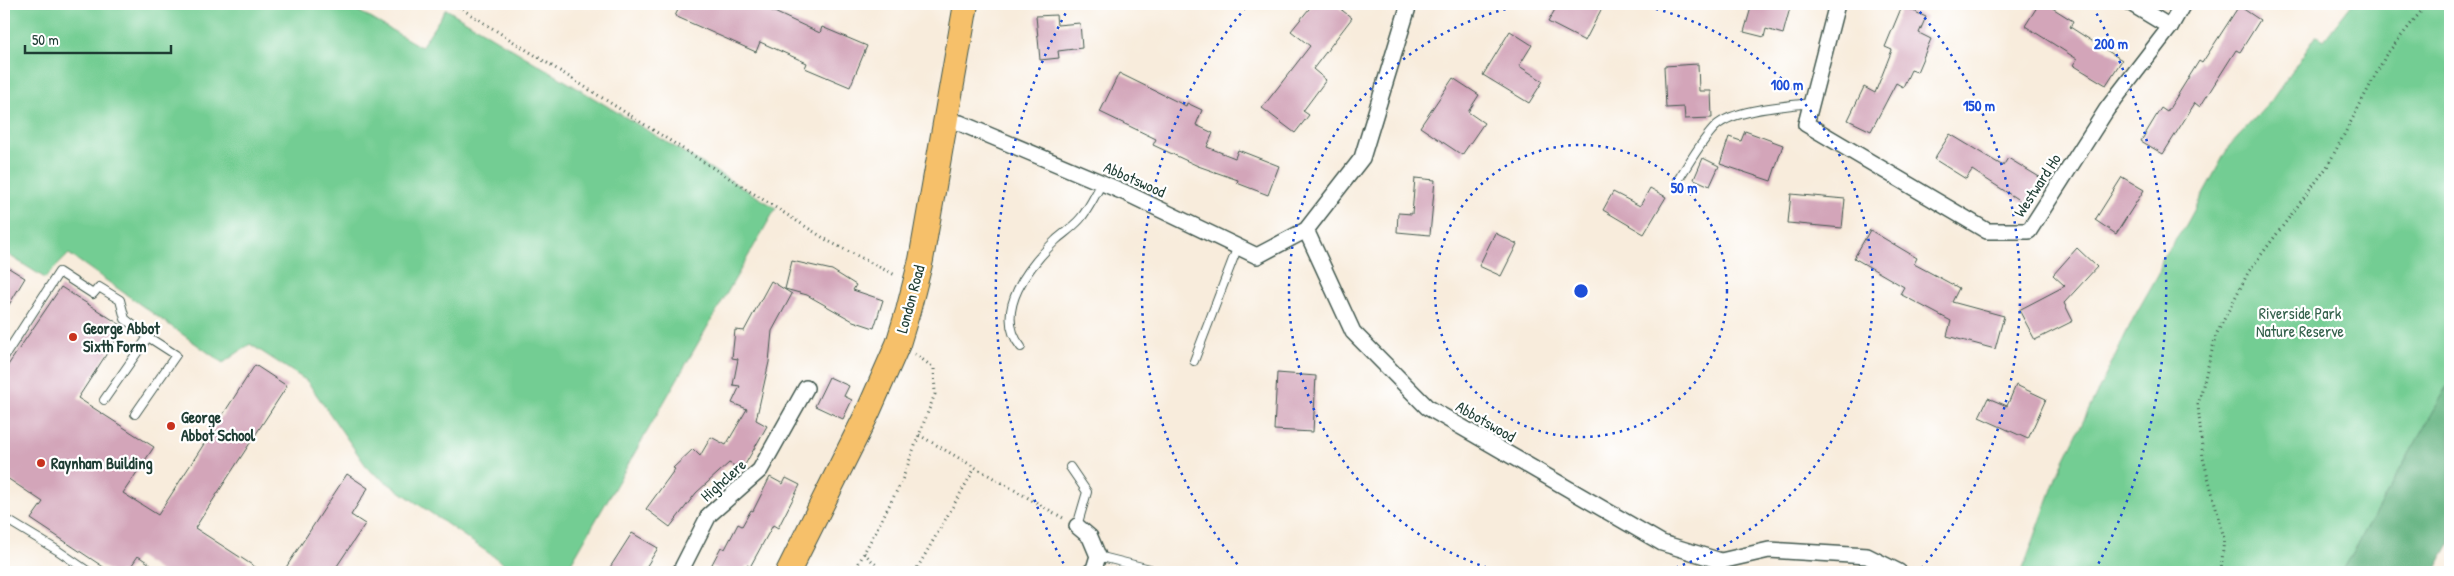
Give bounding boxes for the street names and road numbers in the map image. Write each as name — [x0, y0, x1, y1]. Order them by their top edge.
street label: Westward Ho — [2008, 149, 2066, 221]
street label: Abbotswood — [1101, 156, 1169, 202]
street label: London Road — [890, 263, 930, 335]
street label: Abbotswood — [1452, 395, 1520, 447]
street label: Highclere — [695, 453, 751, 506]

